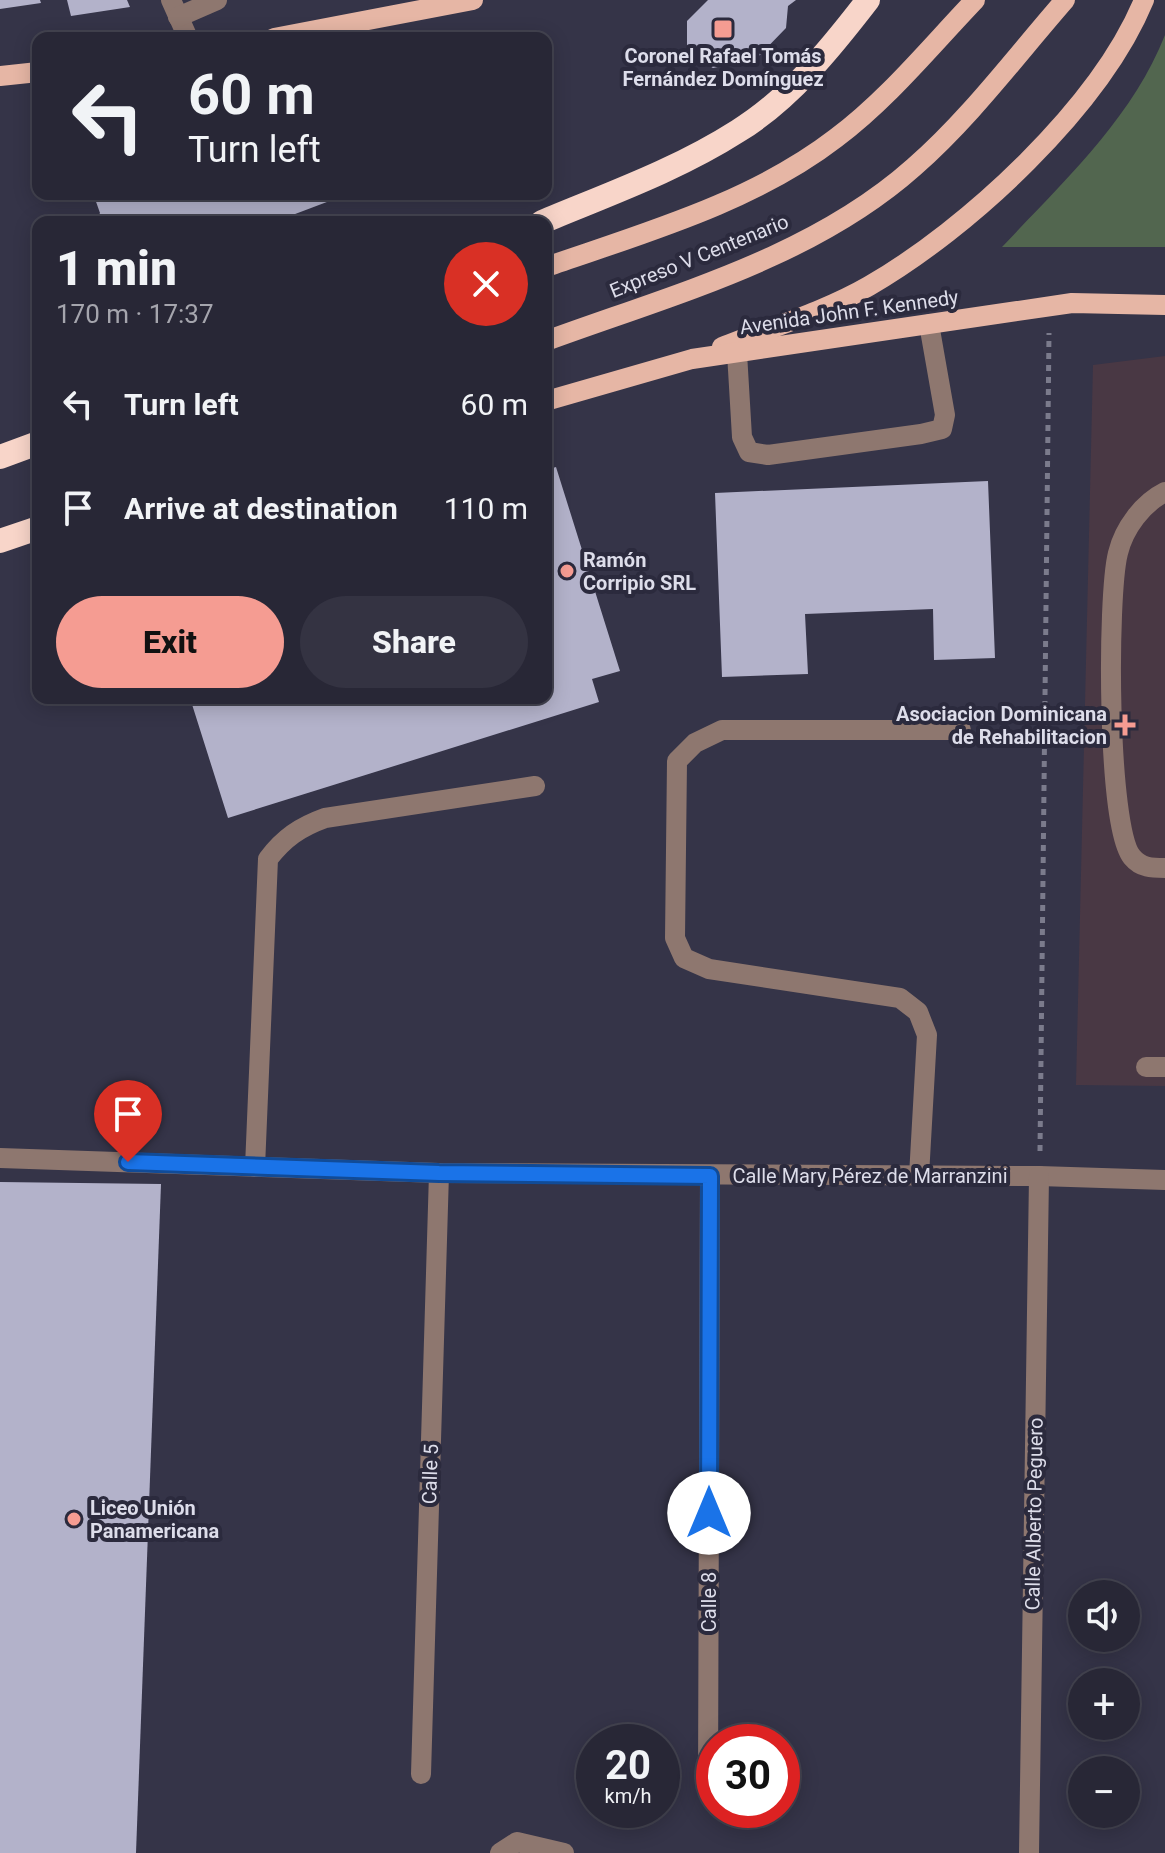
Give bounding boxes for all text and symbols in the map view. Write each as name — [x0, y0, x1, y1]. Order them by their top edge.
marker: Coronel Rafael Tomás Fernández Domínguez — [712, 18, 734, 40]
place label: Coronel Rafael Tomás Fernández Domínguez — [622, 44, 824, 91]
text: 60 m — [188, 62, 315, 128]
icon: left — [56, 64, 160, 168]
text: Turn left — [188, 129, 321, 171]
street label: Expreso V Centenario — [606, 209, 792, 303]
text: 1 min — [56, 240, 177, 297]
button: close — [444, 242, 528, 326]
street label: Avenida John F. Kennedy — [738, 285, 960, 339]
text: 170 m · 17:37 — [56, 299, 214, 329]
icon: left — [56, 382, 100, 426]
text: Turn left — [124, 387, 239, 422]
text: 60 m — [461, 387, 528, 422]
icon: arrive — [56, 486, 100, 530]
text: Arrive at destination — [124, 491, 398, 526]
text: 110 m — [444, 491, 528, 526]
place label: Ramón Corripio SRL — [583, 548, 696, 595]
marker: Ramón Corripio SRL — [558, 562, 576, 580]
button: Exit — [56, 596, 284, 688]
button: Share — [300, 596, 528, 688]
place label: Asociacion Dominicana de Rehabilitacion — [896, 702, 1107, 749]
marker: Asociacion Dominicana de Rehabilitacion — [1114, 714, 1136, 736]
pin — [94, 1080, 162, 1162]
icon: arrive — [106, 1092, 150, 1136]
street label: Calle Mary Pérez de Marranzini — [732, 1164, 1008, 1188]
street label: Calle Alberto Peguero — [1020, 1417, 1048, 1611]
street label: Calle 5 — [417, 1443, 443, 1505]
position arrow — [667, 1471, 751, 1555]
place label: Liceo Unión Panamericana — [90, 1496, 219, 1543]
marker: Liceo Unión Panamericana — [65, 1510, 83, 1528]
street label: Calle 8 — [697, 1572, 721, 1632]
map controls — [1068, 1580, 1140, 1828]
button: sound — [1068, 1580, 1140, 1652]
button: + — [1068, 1668, 1140, 1740]
speed limit sign: 30 — [696, 1724, 800, 1828]
text: 20 — [605, 1742, 651, 1789]
button: − — [1068, 1756, 1140, 1828]
text: km/h — [605, 1784, 651, 1808]

